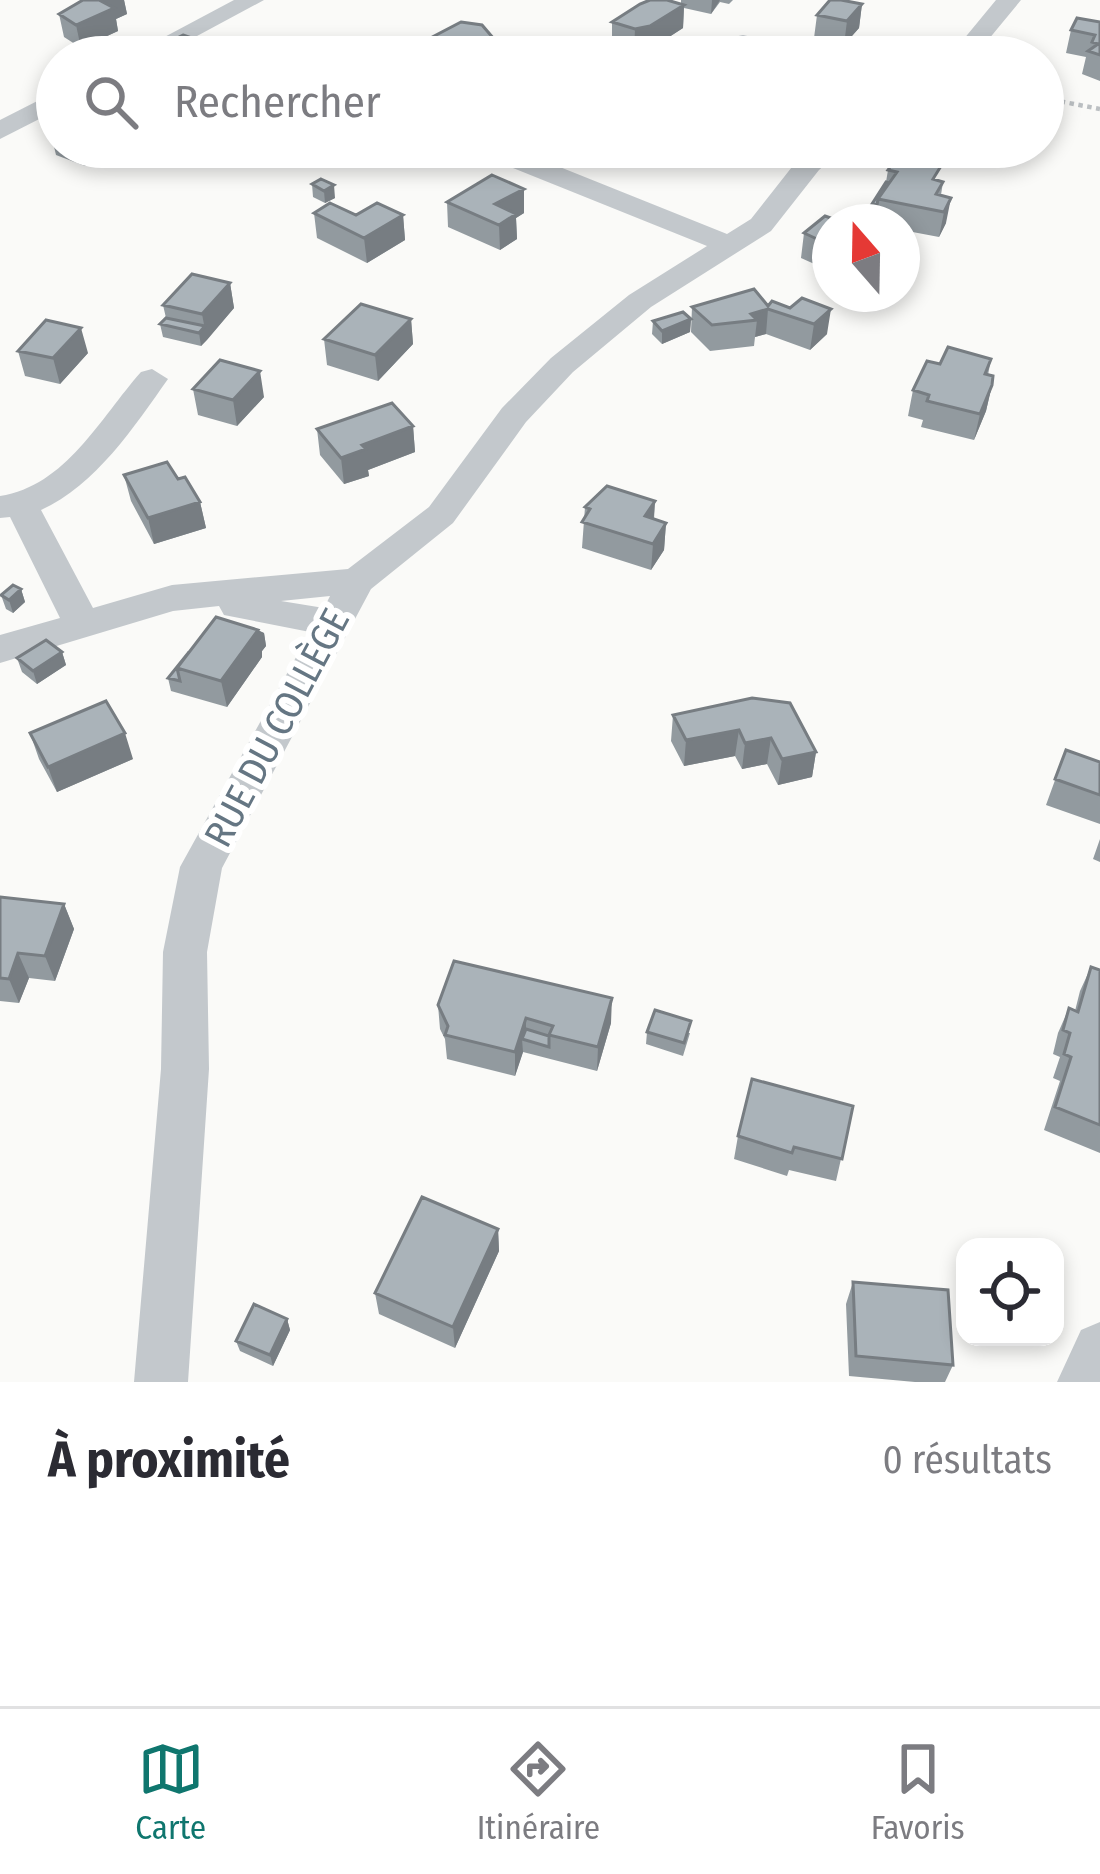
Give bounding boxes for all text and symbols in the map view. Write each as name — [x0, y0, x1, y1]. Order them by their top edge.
search box — [36, 36, 1064, 168]
icon: search — [78, 69, 144, 135]
text: Rechercher — [174, 75, 381, 129]
north arrow — [812, 204, 920, 312]
street label: RUE DU COLLÈGE — [195, 601, 359, 855]
map controls — [956, 1238, 1064, 1346]
button: locate — [956, 1238, 1064, 1346]
text: À proximité — [48, 1429, 290, 1491]
text: 0 résultats — [882, 1437, 1052, 1483]
tab: Carte — [135, 1736, 206, 1848]
tab: Itinéraire — [477, 1736, 600, 1848]
tab: Favoris — [871, 1736, 965, 1848]

